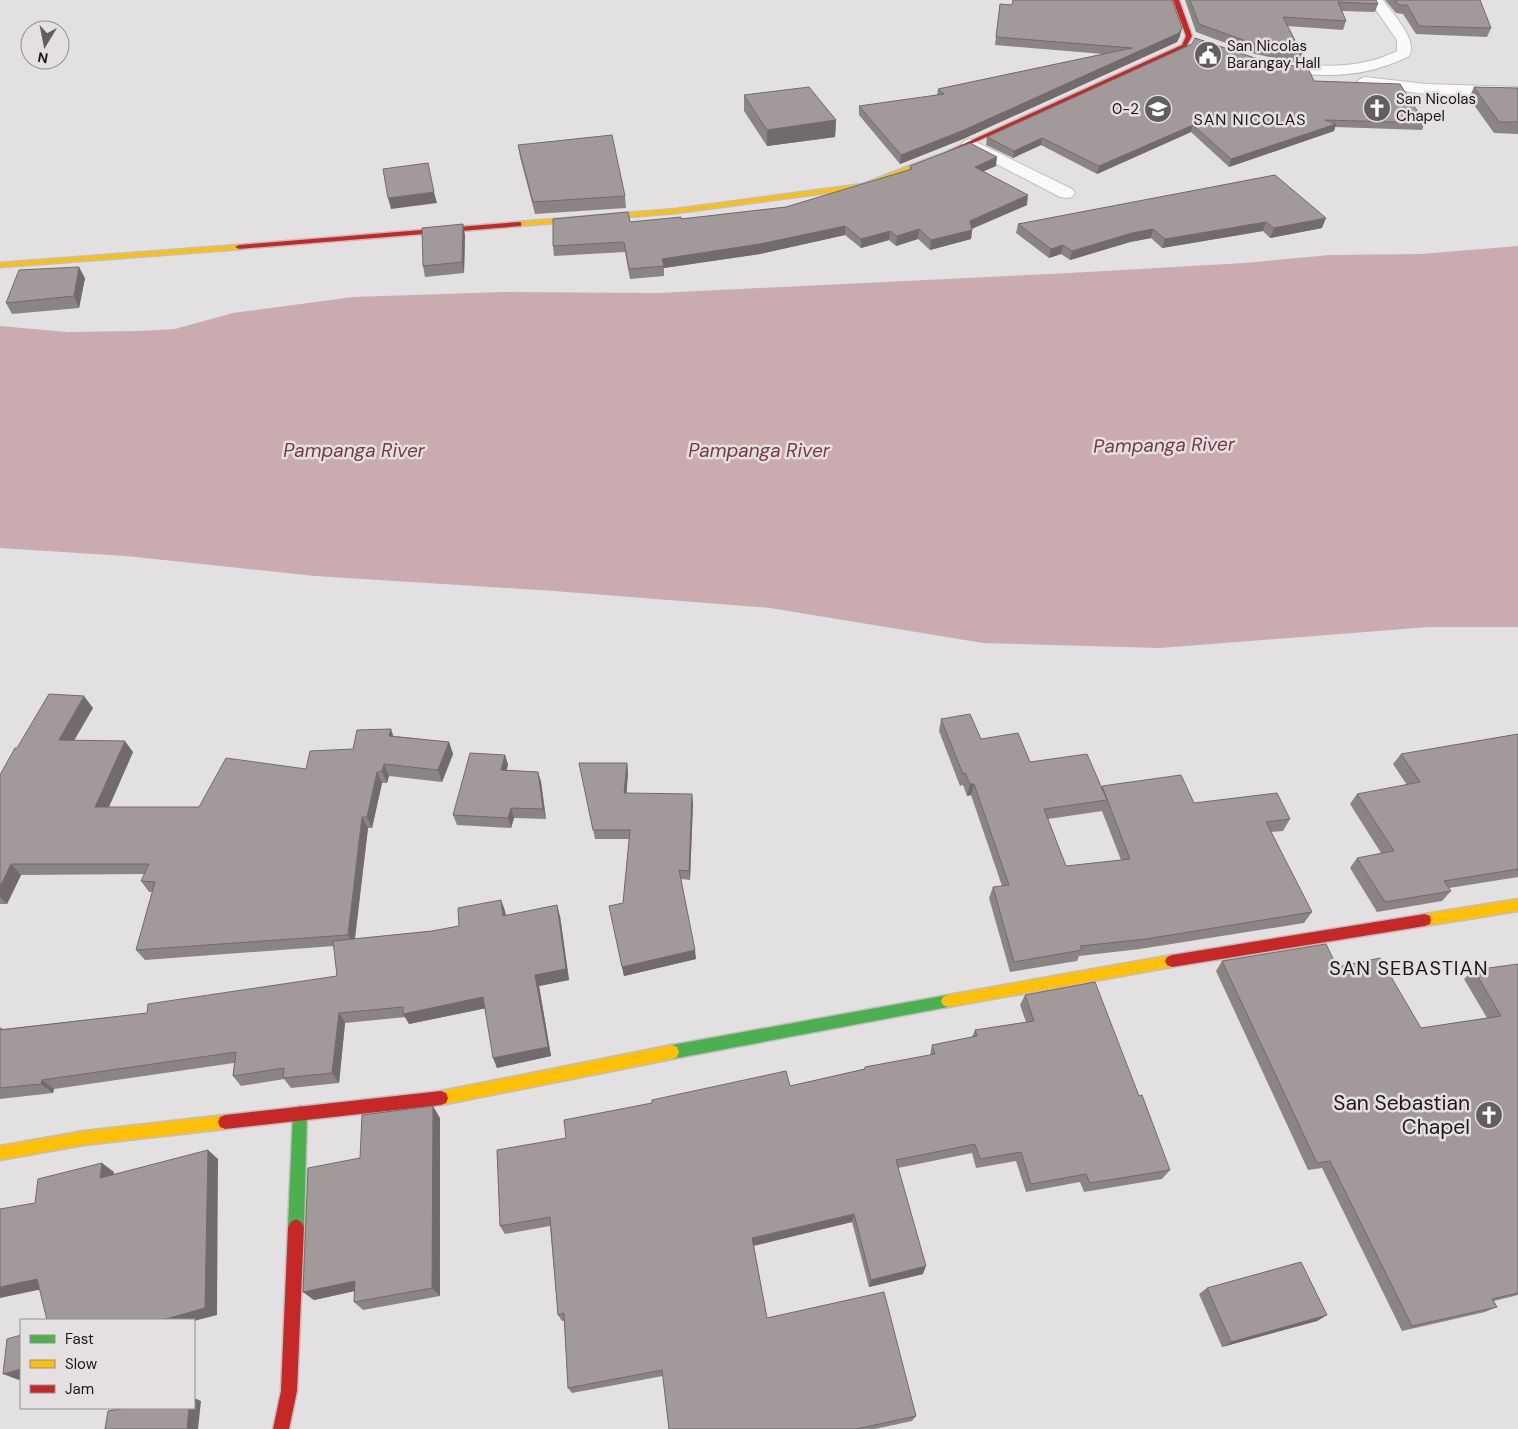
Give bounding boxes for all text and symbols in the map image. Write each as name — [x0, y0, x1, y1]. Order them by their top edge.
north arrow — [20, 20, 70, 70]
place label: San Nicolas Barangay Hall — [1227, 36, 1320, 73]
public building icon: San Nicolas Barangay Hall — [1193, 40, 1223, 70]
text: N — [36, 48, 49, 68]
place label: San Nicolas Chapel — [1396, 89, 1476, 126]
church icon: San Nicolas Chapel — [1362, 93, 1392, 123]
school or university icon: 0-2 — [1143, 94, 1173, 124]
place label: 0-2 — [1112, 99, 1139, 119]
district label: SAN NICOLAS — [1193, 109, 1307, 130]
water label: Pampanga River — [1093, 431, 1236, 459]
water label: Pampanga River — [283, 438, 426, 463]
water label: Pampanga River — [688, 438, 831, 463]
district label: SAN SEBASTIAN — [1329, 955, 1489, 981]
place label: San Sebastian Chapel — [1333, 1089, 1470, 1141]
church icon: San Sebastian Chapel — [1474, 1100, 1504, 1130]
legend — [20, 1319, 195, 1409]
text: Fast — [65, 1329, 94, 1349]
text: Slow — [65, 1354, 98, 1374]
text: Jam — [65, 1379, 94, 1399]

